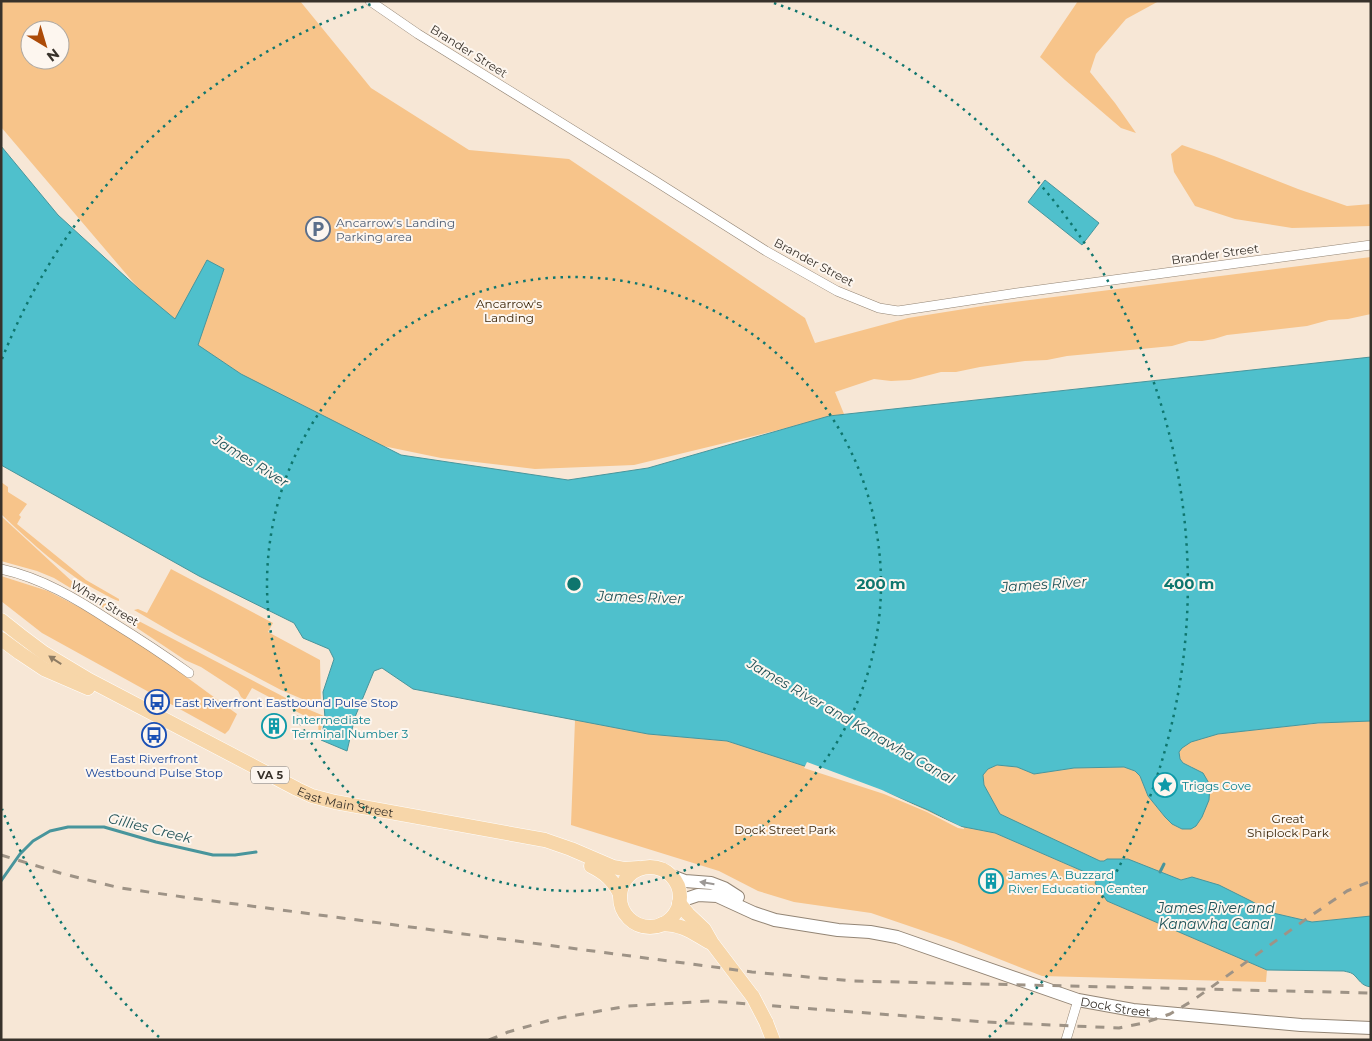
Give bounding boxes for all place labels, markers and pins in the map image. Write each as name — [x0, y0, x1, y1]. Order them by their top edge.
place label: Ancarrow's Landing Parking area — [336, 215, 455, 244]
parking icon: Ancarrow's Landing Parking area — [305, 216, 331, 242]
centre of rings — [565, 575, 583, 593]
bus stop icon: East Riverfront Eastbound Pulse Stop — [144, 689, 170, 715]
place label: East Riverfront Eastbound Pulse Stop — [174, 695, 398, 710]
place label: Intermediate Terminal Number 3 — [292, 712, 409, 741]
building icon: Intermediate Terminal Number 3 — [261, 713, 287, 739]
bus stop icon: East Riverfront Westbound Pulse Stop — [141, 722, 167, 748]
place label: East Riverfront Westbound Pulse Stop — [85, 751, 223, 780]
place icon: Triggs Cove — [1152, 772, 1178, 798]
place label: Triggs Cove — [1182, 778, 1251, 793]
place label: James A. Buzzard River Education Center — [1007, 867, 1147, 896]
building icon: James A. Buzzard River Education Center — [978, 868, 1004, 894]

